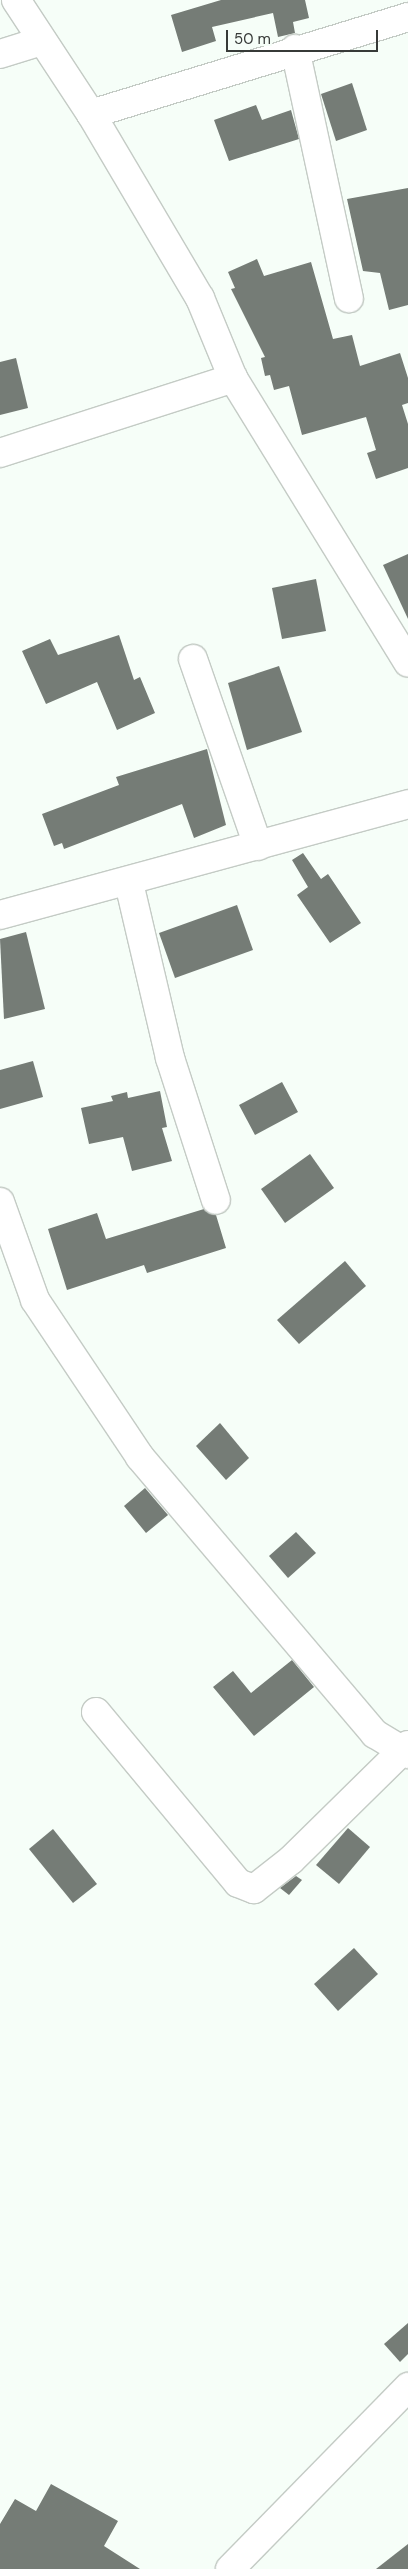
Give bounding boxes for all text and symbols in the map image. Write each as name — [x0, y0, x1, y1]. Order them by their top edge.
scale bar — [228, 20, 380, 52]
text: 50 m — [234, 29, 271, 49]

